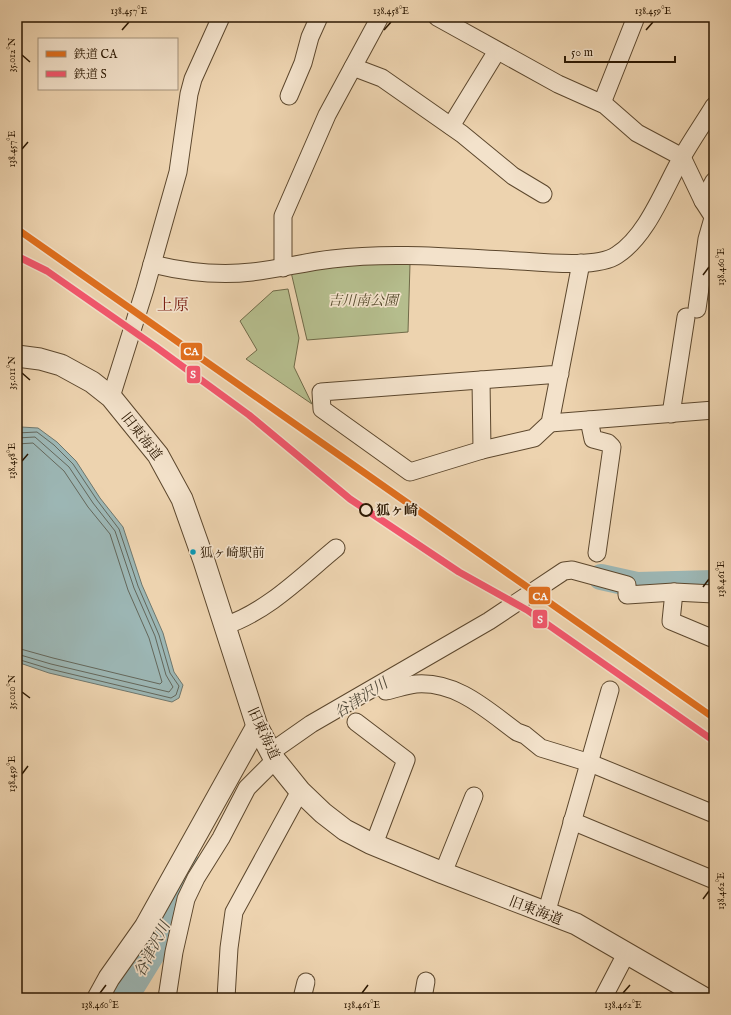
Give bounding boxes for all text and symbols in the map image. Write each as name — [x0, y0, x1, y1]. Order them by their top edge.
text: 138.457°E — [111, 5, 147, 18]
text: 138.458°E — [373, 5, 409, 18]
text: 138.459°E — [635, 5, 671, 18]
text: 35.012°N — [6, 37, 19, 72]
legend — [38, 38, 178, 90]
scale bar — [565, 38, 675, 64]
text: 50 m — [571, 45, 593, 60]
text: 鉄道 CA — [73, 47, 118, 62]
text: 鉄道 S — [73, 67, 107, 82]
text: 138.457°E — [6, 131, 19, 167]
text: 138.460°E — [715, 248, 728, 286]
park label: 吉川南公園 — [328, 292, 400, 310]
district label: 上原 — [157, 296, 189, 316]
line badge: CA — [180, 342, 203, 361]
text: CA — [183, 345, 199, 359]
text: 35.011°N — [6, 356, 19, 390]
line badge: S — [186, 365, 201, 384]
text: S — [190, 368, 196, 382]
street label: 旧東海道 — [117, 409, 166, 464]
text: 138.458°E — [6, 443, 19, 479]
place label: 狐ヶ崎 — [376, 502, 418, 520]
marker: 狐ヶ崎 — [359, 503, 373, 517]
place label: 狐ヶ崎駅前 — [200, 545, 265, 562]
marker: 狐ヶ崎駅前 — [188, 547, 198, 557]
text: 138.461°E — [715, 561, 728, 597]
line badge: CA — [528, 586, 551, 605]
text: CA — [532, 590, 548, 604]
line badge: S — [532, 609, 548, 629]
text: S — [537, 613, 543, 627]
water label: 谷津沢川 — [331, 673, 393, 723]
text: 35.010°N — [6, 674, 19, 709]
street label: 旧東海道 — [243, 704, 283, 763]
text: 138.459°E — [6, 756, 19, 792]
text: 138.462°E — [715, 872, 728, 910]
street label: 旧東海道 — [506, 892, 565, 929]
water label: 谷津沢川 — [130, 916, 175, 980]
text: 138.460°E — [81, 999, 119, 1012]
text: 138.461°E — [344, 999, 380, 1012]
text: 138.462°E — [604, 999, 642, 1012]

